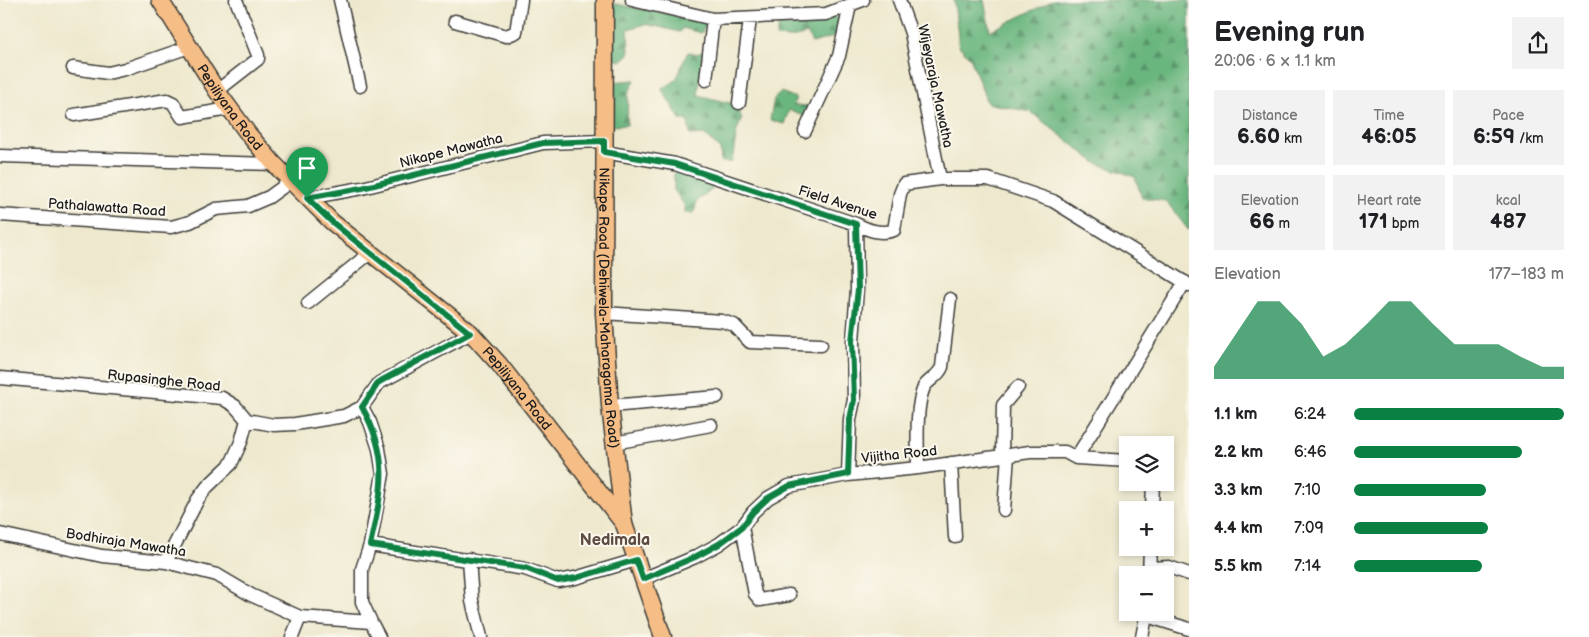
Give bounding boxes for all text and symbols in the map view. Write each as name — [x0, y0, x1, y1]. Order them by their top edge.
text: Evening run — [1214, 16, 1365, 49]
button: share — [1512, 17, 1564, 69]
street label: Wijeyaraja Mawatha — [914, 23, 957, 149]
text: 20:06 · 6 × 1.1 km — [1214, 52, 1336, 71]
street label: Pepiliyana Road — [193, 61, 266, 154]
text: Distance — [1242, 107, 1298, 124]
text: Time — [1373, 107, 1405, 124]
text: Pace — [1492, 107, 1524, 124]
text: 6.60 — [1237, 124, 1280, 149]
text: 46:05 — [1361, 124, 1417, 149]
text: 6:59 — [1473, 124, 1515, 149]
street label: Nikape Mawatha — [398, 129, 505, 172]
text: km — [1280, 130, 1302, 147]
text: /km — [1515, 130, 1544, 147]
pin — [286, 147, 328, 198]
icon: arrive — [293, 154, 321, 182]
street label: Nikape Road (Dehiwela-Maharagama Road) — [595, 167, 623, 449]
street label: Field Avenue — [796, 182, 879, 223]
text: Elevation — [1240, 192, 1299, 209]
text: Heart rate — [1357, 192, 1421, 209]
text: kcal — [1496, 192, 1521, 209]
street label: Pathalawatta Road — [47, 195, 166, 220]
text: 66 — [1249, 209, 1275, 234]
text: 171 — [1359, 209, 1388, 234]
text: 487 — [1490, 209, 1527, 234]
text: m — [1275, 215, 1290, 232]
text: bpm — [1388, 215, 1419, 232]
text: Elevation — [1214, 265, 1281, 284]
text: 177–183 m — [1489, 265, 1564, 284]
street label: Pepiliyana Road — [478, 343, 555, 433]
street label: Rupasinghe Road — [107, 366, 221, 395]
text: 1.1 km — [1214, 405, 1257, 424]
text: 6:24 — [1294, 405, 1326, 424]
map controls — [1119, 436, 1174, 621]
button: layers — [1119, 436, 1174, 491]
street label: Vijitha Road — [860, 442, 938, 467]
text: 2.2 km — [1214, 443, 1263, 462]
text: 6:46 — [1294, 443, 1327, 462]
text: 3.3 km — [1214, 481, 1263, 500]
text: 7:10 — [1294, 481, 1321, 500]
button: + — [1119, 501, 1174, 556]
text: 4.4 km — [1214, 519, 1263, 538]
text: 7:09 — [1294, 519, 1324, 538]
street label: Bodhiraja Mawatha — [65, 525, 187, 560]
district label: Nedimala — [580, 531, 650, 550]
text: 5.5 km — [1214, 557, 1262, 576]
text: 7:14 — [1294, 557, 1321, 576]
button: − — [1119, 566, 1174, 621]

